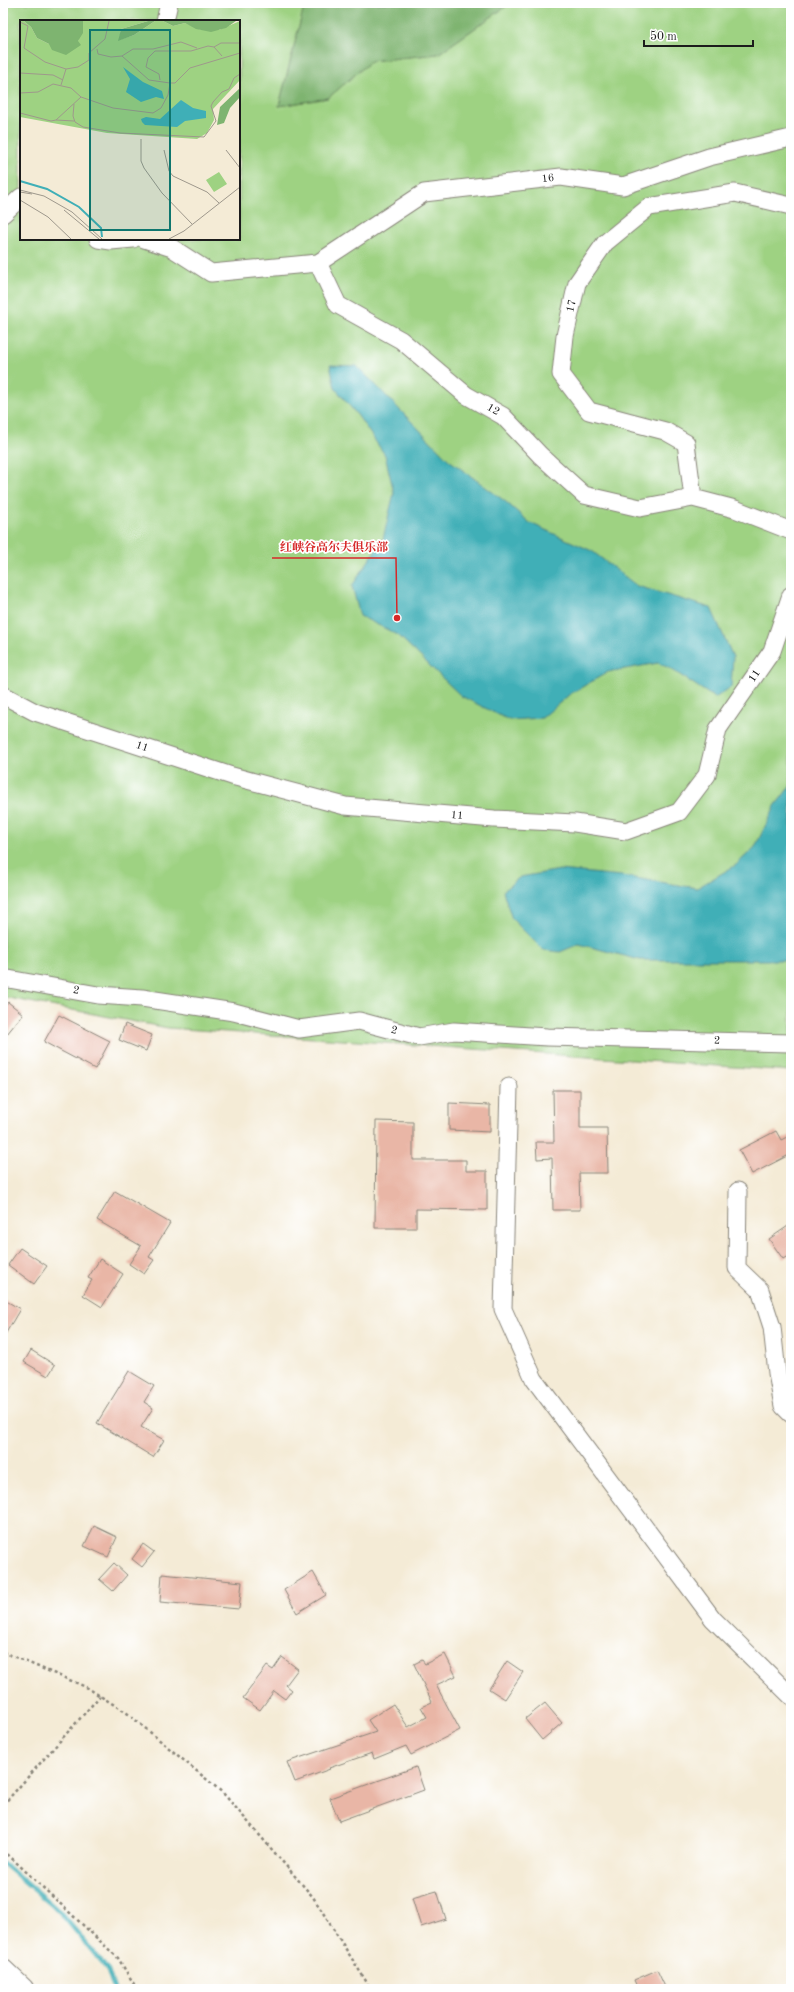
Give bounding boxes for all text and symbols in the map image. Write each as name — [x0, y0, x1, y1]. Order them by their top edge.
inset map — [20, 20, 240, 240]
scale bar — [644, 22, 753, 48]
text: 50 m — [650, 30, 677, 43]
street label: 16 — [541, 173, 555, 185]
street label: 17 — [565, 299, 579, 313]
street label: 12 — [485, 402, 501, 418]
callout: 红峡谷高尔夫俱乐部 — [272, 534, 396, 558]
text: 红峡谷高尔夫俱乐部 — [280, 540, 388, 554]
street label: 11 — [747, 668, 763, 684]
street label: 11 — [134, 740, 150, 754]
street label: 11 — [450, 810, 464, 822]
street label: 2 — [72, 985, 80, 997]
street label: 2 — [389, 1025, 399, 1037]
street label: 2 — [714, 1035, 720, 1047]

